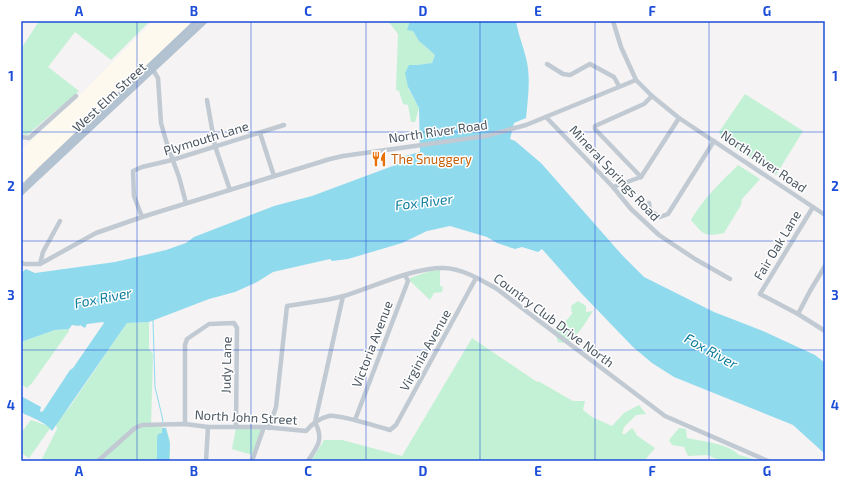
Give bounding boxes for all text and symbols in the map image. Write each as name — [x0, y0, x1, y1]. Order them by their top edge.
text: A — [75, 3, 84, 19]
text: B — [190, 3, 198, 19]
text: C — [304, 3, 312, 19]
text: D — [419, 3, 428, 19]
text: E — [534, 3, 542, 19]
text: F — [648, 3, 656, 19]
text: G — [763, 3, 771, 19]
street label: West Elm Street — [69, 59, 149, 135]
text: 1 — [8, 68, 14, 84]
text: 1 — [832, 68, 838, 84]
street label: North River Road — [387, 116, 489, 146]
street label: Plymouth Lane — [162, 117, 250, 159]
street label: Mineral Springs Road — [566, 122, 664, 224]
street label: North River Road — [718, 126, 810, 196]
restaurant icon: The Snuggery — [370, 150, 388, 168]
place label: The Snuggery — [391, 151, 472, 167]
text: 2 — [7, 178, 15, 194]
text: 2 — [831, 178, 839, 194]
water label: Fox River — [394, 189, 454, 213]
street label: Fair Oak Lane — [750, 207, 804, 283]
street label: Country Club Drive North — [491, 270, 617, 370]
water label: Fox River — [73, 284, 133, 311]
text: 3 — [7, 287, 15, 303]
text: 3 — [831, 287, 839, 303]
street label: Victoria Avenue — [348, 298, 396, 390]
street label: Virginia Avenue — [396, 306, 454, 394]
water label: Fox River — [682, 329, 741, 372]
street label: Judy Lane — [218, 336, 234, 394]
text: 4 — [7, 397, 15, 413]
text: 4 — [831, 397, 839, 413]
street label: North John Street — [194, 406, 298, 428]
text: A — [75, 463, 84, 479]
text: B — [190, 463, 198, 479]
text: C — [304, 463, 312, 479]
text: D — [419, 463, 428, 479]
text: E — [534, 463, 542, 479]
text: F — [648, 463, 656, 479]
text: G — [763, 463, 771, 479]

